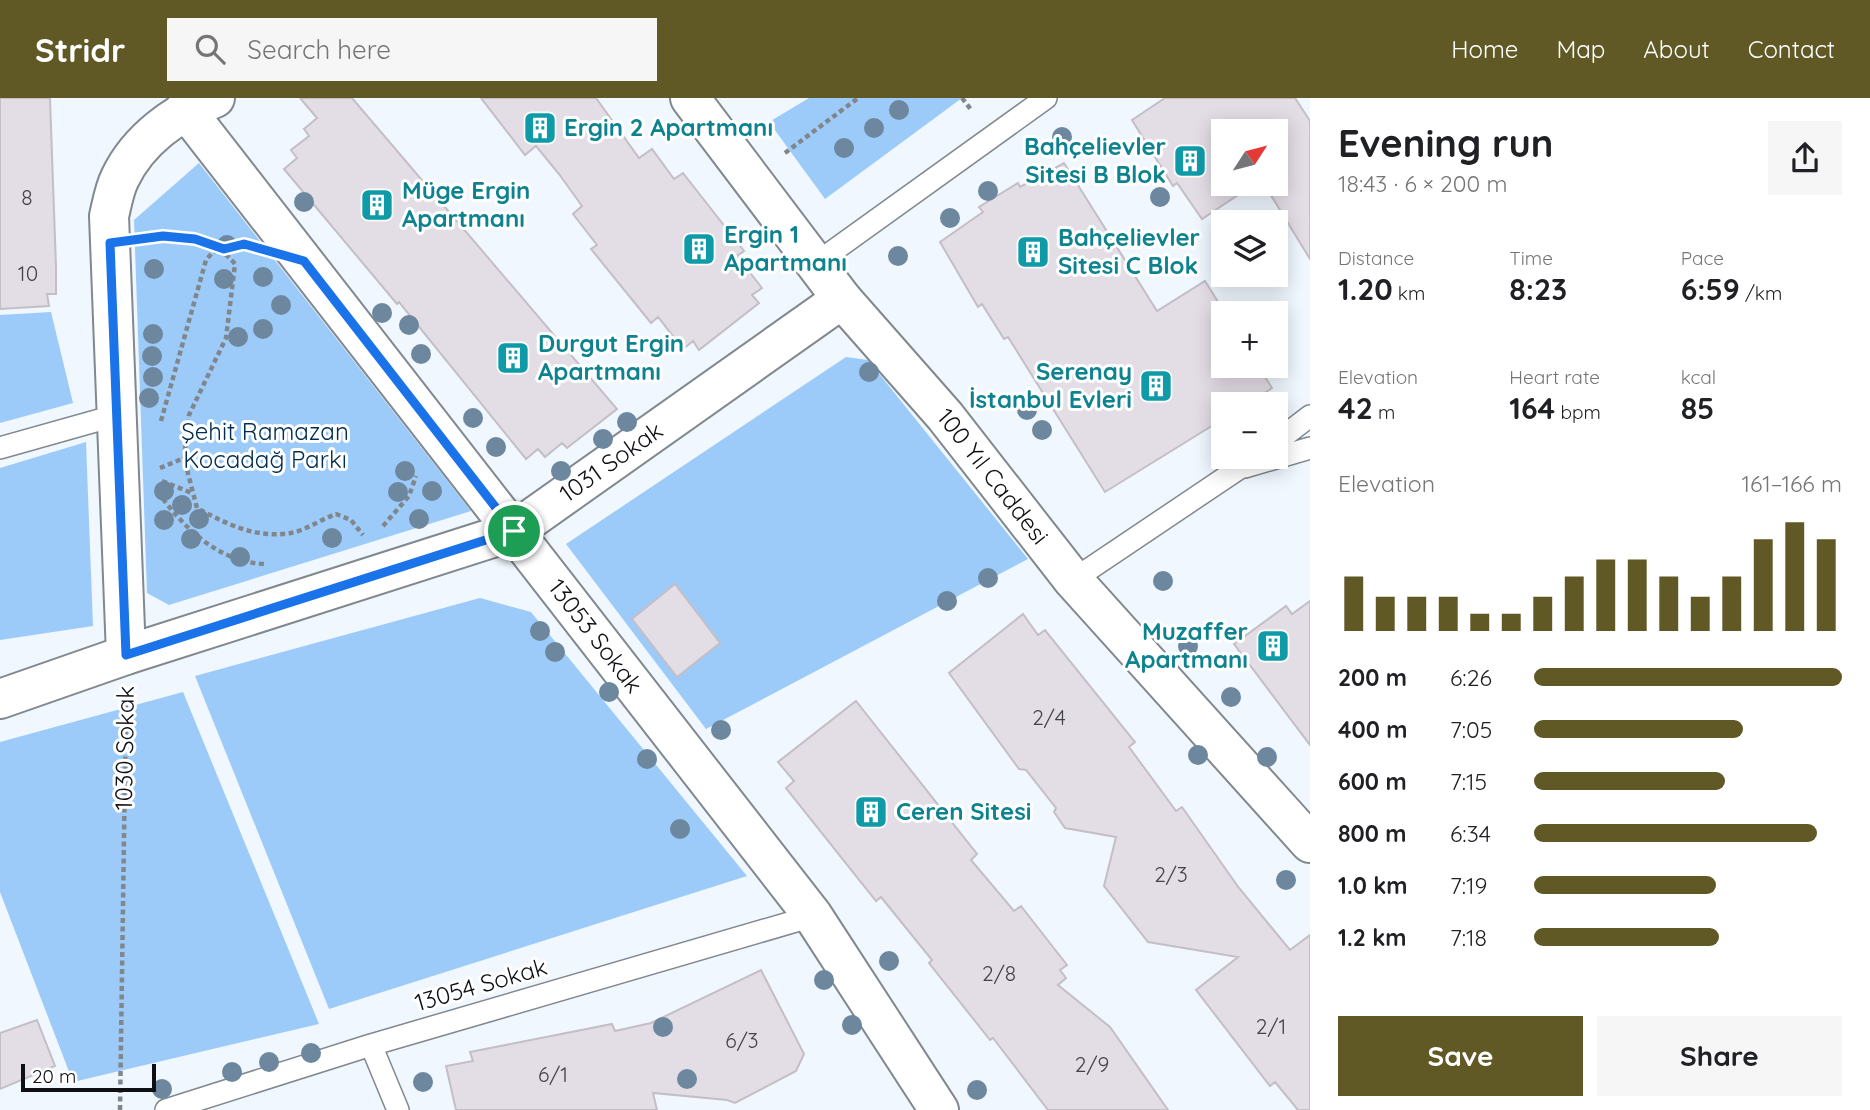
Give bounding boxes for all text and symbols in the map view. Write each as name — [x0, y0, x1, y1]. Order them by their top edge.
search box — [167, 18, 657, 81]
text: Stridr — [35, 29, 125, 70]
icon: search — [191, 30, 229, 68]
text: Search here — [247, 33, 391, 66]
text: Home — [1451, 34, 1518, 64]
text: Map — [1556, 34, 1605, 64]
text: About — [1643, 34, 1710, 64]
text: Contact — [1748, 34, 1835, 64]
building icon: Ergin 2 Apartmanı — [521, 109, 559, 147]
place label: Ergin 2 Apartmanı — [564, 112, 773, 142]
north arrow — [1211, 119, 1288, 196]
map controls — [1211, 119, 1288, 469]
text: Evening run — [1338, 119, 1553, 167]
button: share — [1768, 121, 1842, 195]
place label: Bahçelievler Sitesi B Blok — [1024, 131, 1166, 189]
building icon: Bahçelievler Sitesi B Blok — [1171, 142, 1209, 180]
text: 18:43 · 6 × 200 m — [1338, 169, 1507, 198]
place label: Müge Ergin Apartmanı — [402, 175, 530, 233]
house number: 8 — [21, 184, 33, 210]
building icon: Müge Ergin Apartmanı — [358, 186, 396, 224]
button: layers — [1211, 210, 1288, 287]
place label: Ergin 1 Apartmanı — [724, 219, 847, 277]
place label: Bahçelievler Sitesi C Blok — [1058, 222, 1200, 280]
building icon: Ergin 1 Apartmanı — [680, 230, 718, 268]
building icon: Bahçelievler Sitesi C Blok — [1014, 233, 1052, 271]
text: Distance — [1338, 246, 1414, 270]
text: Time — [1509, 246, 1553, 270]
text: Pace — [1681, 246, 1724, 270]
house number: 10 — [18, 260, 38, 286]
text: 1.20 — [1338, 270, 1393, 308]
text: 8:23 — [1509, 270, 1567, 308]
text: 6:59 — [1681, 270, 1740, 308]
text: km — [1393, 281, 1425, 305]
text: /km — [1740, 281, 1782, 305]
button: + — [1211, 301, 1288, 378]
place label: Durgut Ergin Apartmanı — [538, 328, 684, 386]
building icon: Durgut Ergin Apartmanı — [494, 339, 532, 377]
place label: Serenay İstanbul Evleri — [969, 356, 1132, 414]
text: Elevation — [1338, 365, 1418, 389]
text: Heart rate — [1509, 365, 1600, 389]
text: kcal — [1681, 365, 1716, 389]
building icon: Serenay İstanbul Evleri — [1137, 367, 1175, 405]
text: 42 — [1338, 389, 1373, 427]
text: 164 — [1509, 389, 1555, 427]
text: 85 — [1681, 389, 1714, 427]
button: − — [1211, 392, 1288, 469]
text: m — [1373, 400, 1395, 424]
text: bpm — [1555, 400, 1601, 424]
street label: 100 Yıl Caddesi — [931, 402, 1056, 550]
street label: 1031 Sokak — [553, 415, 668, 508]
park label: Şehit Ramazan Kocadağ Parkı — [181, 416, 349, 474]
text: Elevation — [1338, 469, 1435, 498]
text: 161–166 m — [1742, 469, 1842, 498]
pin — [484, 501, 544, 561]
icon: arrive — [495, 512, 533, 550]
street label: 13053 Sokak — [542, 573, 650, 698]
place label: Muzaffer Apartmanı — [1125, 616, 1248, 674]
building icon: Muzaffer Apartmanı — [1254, 627, 1292, 665]
text: 200 m — [1338, 663, 1407, 692]
text: 6:26 — [1450, 663, 1492, 692]
street label: 1030 Sokak — [108, 685, 140, 811]
house number: 2/4 — [1032, 704, 1066, 730]
text: 400 m — [1338, 715, 1407, 744]
text: 7:05 — [1450, 715, 1492, 744]
text: 600 m — [1338, 767, 1407, 796]
text: 7:15 — [1450, 767, 1487, 796]
building icon: Ceren Sitesi — [852, 793, 890, 831]
place label: Ceren Sitesi — [896, 796, 1031, 826]
text: 800 m — [1338, 819, 1407, 848]
text: 6:34 — [1450, 819, 1491, 848]
house number: 2/3 — [1154, 861, 1188, 887]
text: 1.0 km — [1338, 871, 1408, 900]
text: 7:19 — [1450, 871, 1487, 900]
text: 1.2 km — [1338, 923, 1407, 952]
text: 7:18 — [1450, 923, 1487, 952]
street label: 13054 Sokak — [411, 951, 550, 1017]
house number: 2/8 — [982, 960, 1016, 986]
house number: 2/1 — [1256, 1013, 1286, 1039]
button: Save — [1338, 1016, 1583, 1096]
button: Share — [1597, 1016, 1842, 1096]
house number: 6/3 — [725, 1027, 759, 1053]
house number: 2/9 — [1075, 1051, 1109, 1077]
scale bar — [21, 1061, 156, 1093]
house number: 6/1 — [538, 1061, 568, 1087]
text: 20 m — [32, 1064, 76, 1088]

